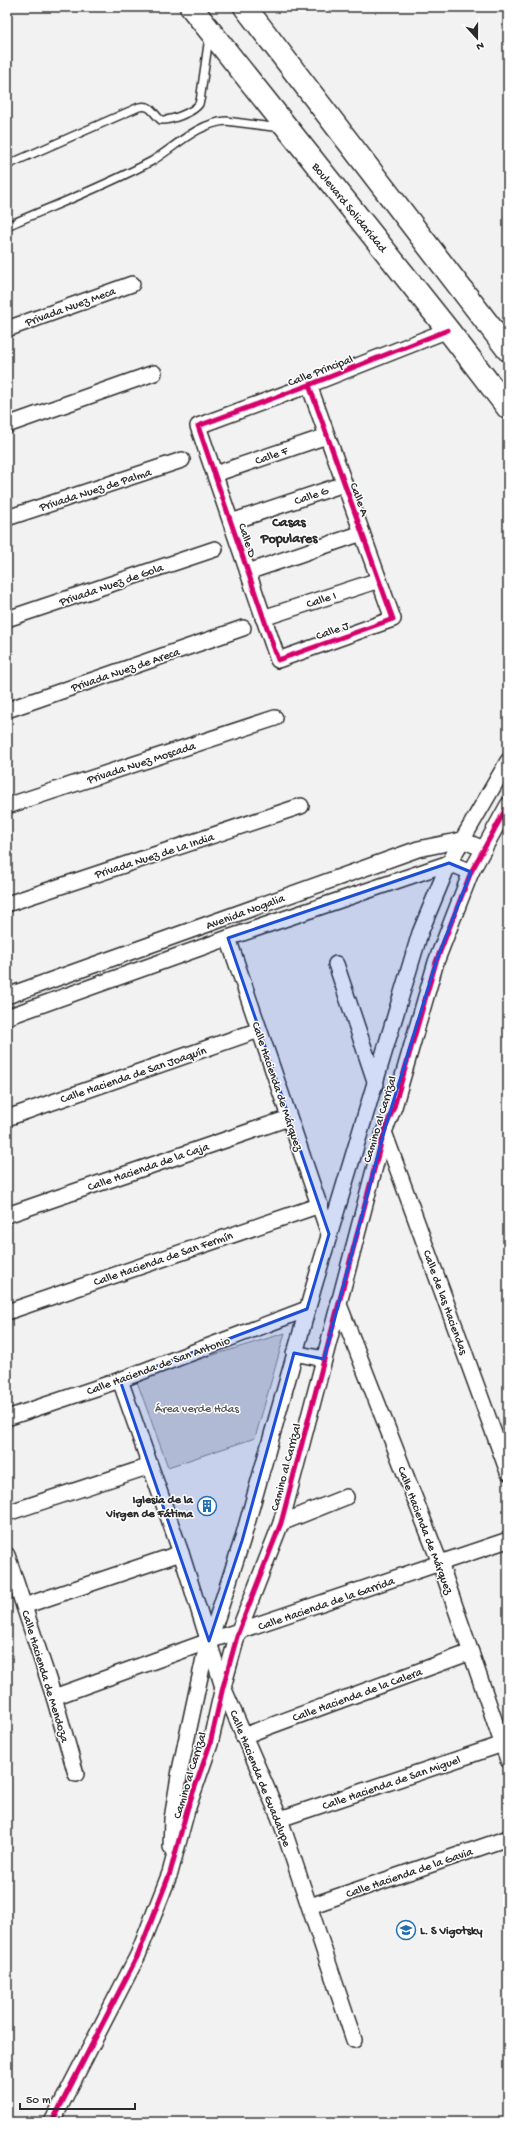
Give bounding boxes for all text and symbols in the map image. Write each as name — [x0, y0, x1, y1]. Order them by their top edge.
north arrow — [457, 18, 497, 58]
text: N — [474, 39, 485, 52]
street label: Boulevard Solidaridad — [307, 160, 389, 257]
street label: Privada Nuez Meca — [23, 285, 118, 331]
street label: Calle Principal — [286, 353, 356, 391]
street label: Calle F — [253, 445, 291, 469]
street label: Privada Nuez de Palma — [37, 466, 154, 516]
street label: Calle A — [346, 481, 371, 519]
street label: Calle G — [293, 484, 331, 509]
district label: Casas Populares — [260, 515, 318, 548]
street label: Calle D — [234, 522, 258, 560]
street label: Privada Nuez de Gola — [57, 561, 166, 611]
street label: Calle I — [305, 590, 338, 612]
street label: Calle J — [314, 619, 352, 644]
street label: Privada Nuez de Areca — [68, 646, 182, 696]
street label: Privada Nuez Moscada — [85, 740, 198, 788]
street label: Privada Nuez de La India — [92, 831, 216, 883]
street label: Avenida Nogalia — [204, 892, 287, 934]
street label: Calle Hacienda de Márquez — [247, 1020, 305, 1154]
street label: Calle Hacienda de San Joaquín — [59, 1044, 209, 1107]
street label: Camino al Carrizal — [361, 1074, 401, 1165]
street label: Calle Hacienda de la Caja — [86, 1140, 212, 1195]
street label: Calle Hacienda de San Fermín — [92, 1229, 235, 1290]
street label: Calle de las Haciendas — [419, 1248, 470, 1357]
street label: Calle Hacienda de San Antonio — [85, 1334, 232, 1399]
park label: Área verde Hdas — [155, 1403, 239, 1417]
street label: Camino al Carrizal — [269, 1422, 305, 1513]
street label: Calle Hacienda de Márquez — [393, 1465, 455, 1597]
place label: Iglesia de la Virgen de Fátima — [105, 1494, 194, 1522]
building icon: Iglesia de la Virgen de Fátima — [196, 1495, 218, 1517]
street label: Calle Hacienda de la Garrida — [257, 1575, 397, 1635]
street label: Calle Hacienda de Mendoza — [17, 1609, 71, 1745]
street label: Calle Hacienda de la Calera — [291, 1666, 425, 1726]
street label: Calle Hacienda de Guadalupe — [225, 1708, 293, 1850]
street label: Camino al Carrizal — [171, 1730, 211, 1821]
street label: Calle Hacienda de San Miguel — [321, 1754, 463, 1814]
street label: Calle Hacienda de la Gavia — [344, 1845, 475, 1902]
school or university icon: L. S Vigotsky — [395, 1919, 417, 1941]
place label: L. S Vigotsky — [420, 1925, 482, 1939]
scale bar — [20, 2085, 135, 2111]
text: 50 m — [26, 2094, 51, 2108]

